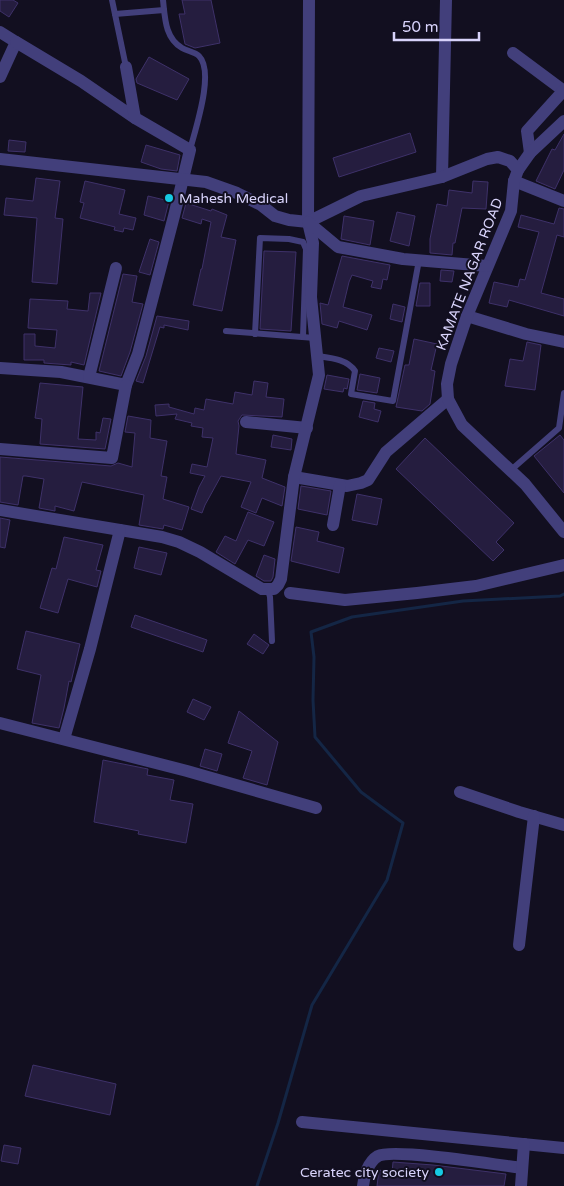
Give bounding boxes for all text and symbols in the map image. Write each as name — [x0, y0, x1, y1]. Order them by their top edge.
scale bar — [394, 10, 479, 42]
text: 50 m — [402, 18, 439, 36]
place label: Mahesh Medical — [179, 190, 288, 207]
marker: Mahesh Medical — [163, 192, 175, 204]
street label: KAMATE NAGAR ROAD — [433, 196, 506, 353]
place label: Ceratec city society — [300, 1164, 429, 1181]
marker: Ceratec city society — [433, 1166, 445, 1178]

